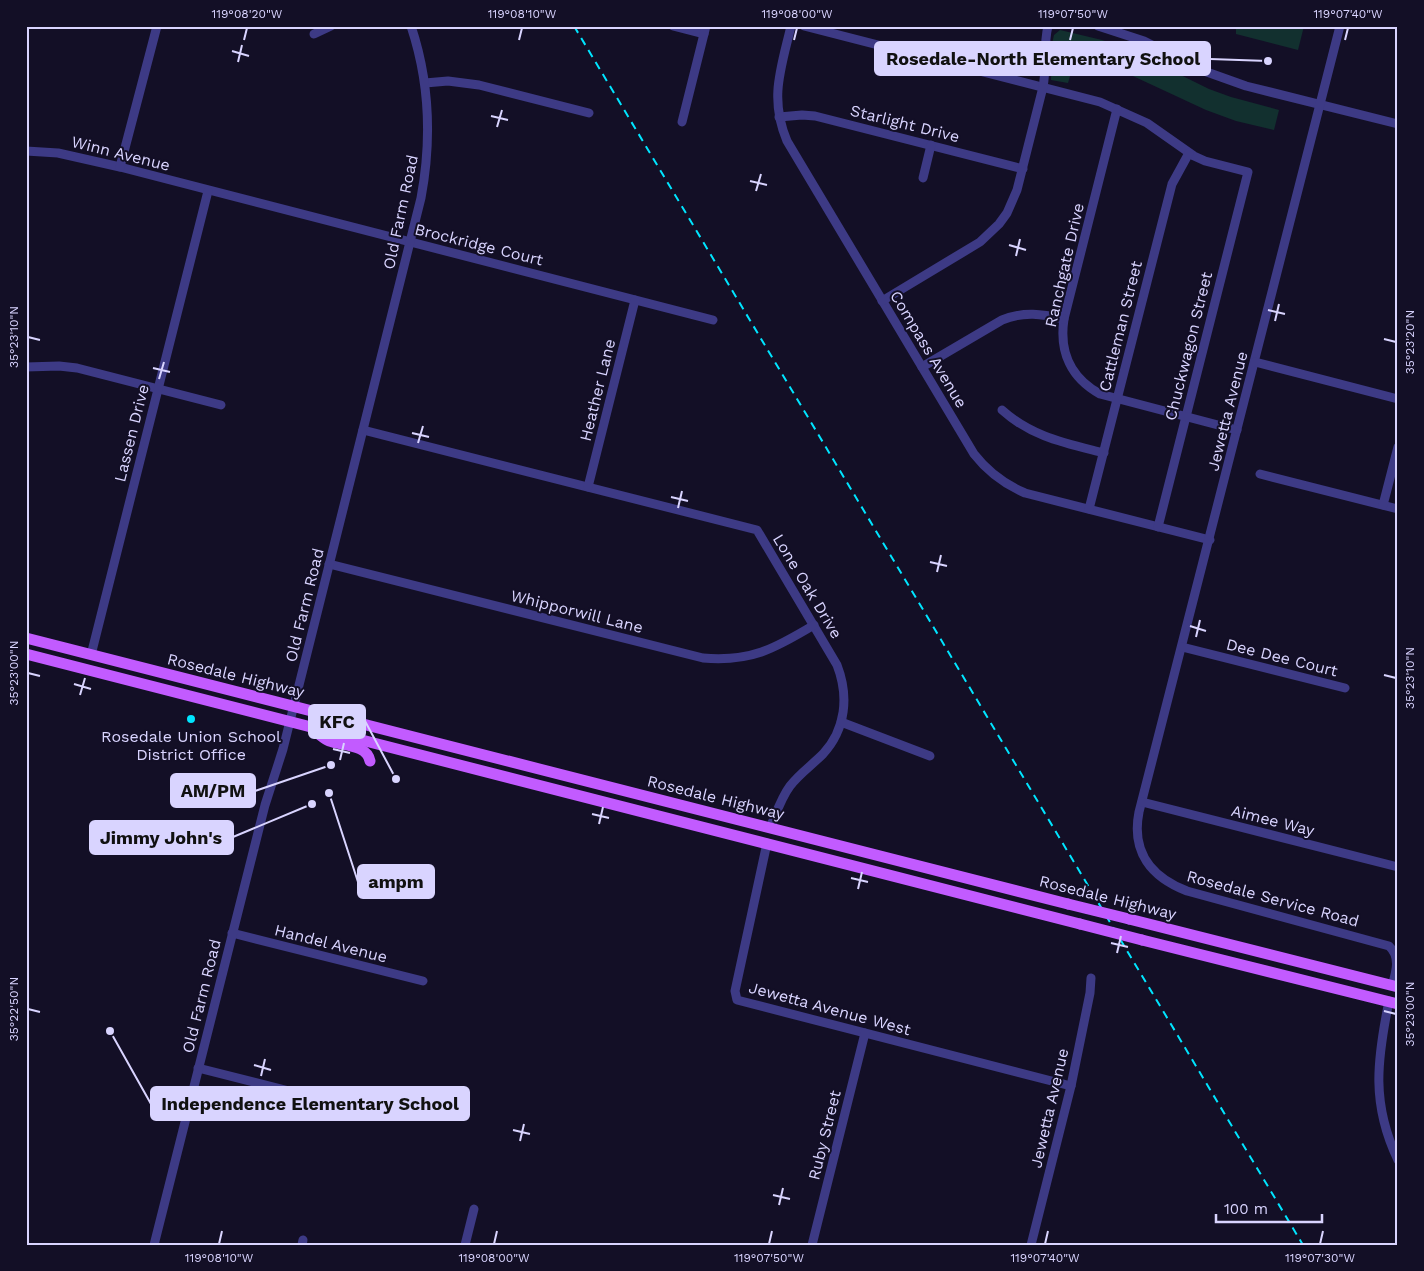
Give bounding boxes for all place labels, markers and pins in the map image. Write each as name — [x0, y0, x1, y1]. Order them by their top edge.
callout: Rosedale-North Elementary School — [875, 42, 1210, 75]
callout: KFC — [309, 705, 365, 738]
marker: Rosedale Union School District Office — [185, 713, 197, 725]
place label: Rosedale Union School District Office — [101, 727, 281, 764]
callout: AM/PM — [171, 774, 255, 807]
callout: Jimmy John's — [90, 821, 233, 854]
callout: ampm — [358, 865, 434, 898]
callout: Independence Elementary School — [151, 1087, 469, 1120]

